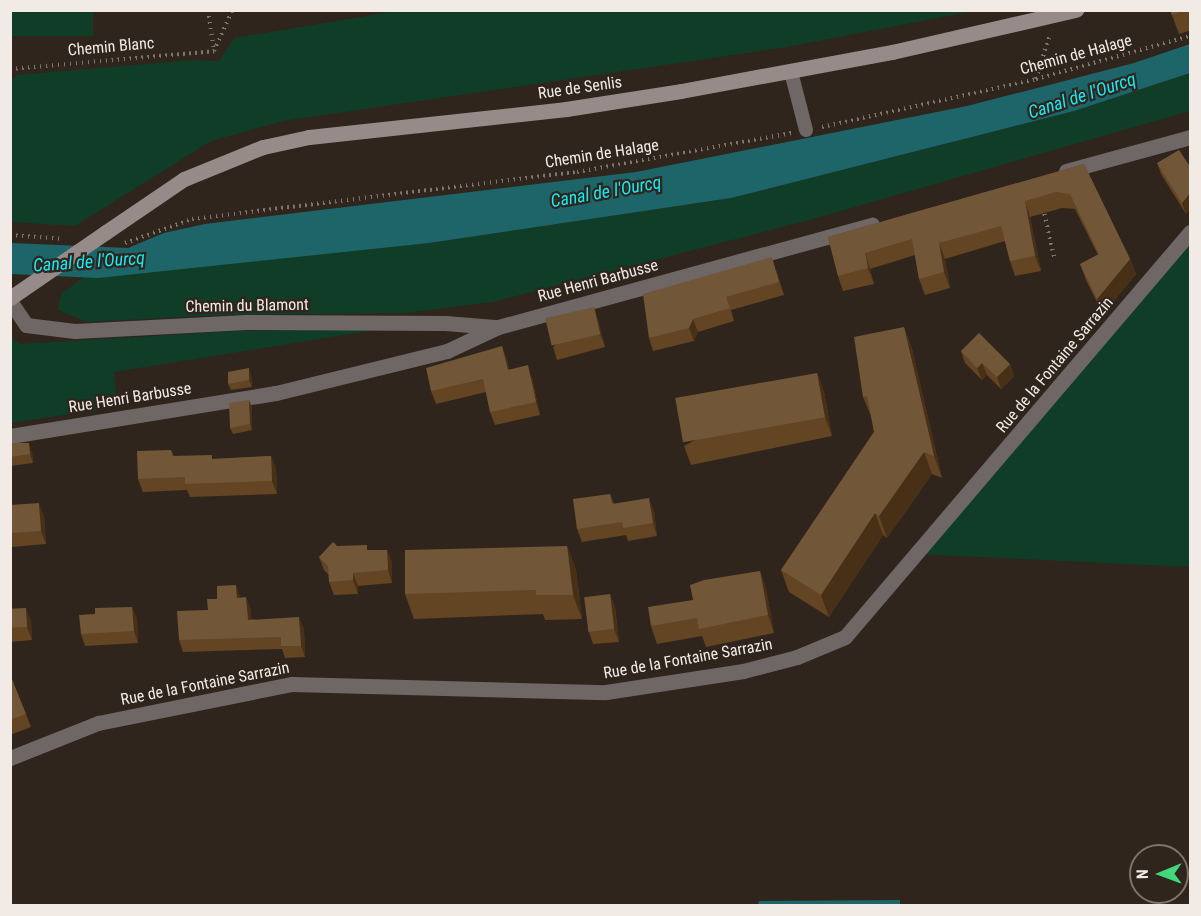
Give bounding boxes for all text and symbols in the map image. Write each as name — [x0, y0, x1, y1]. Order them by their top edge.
street label: Chemin de Halage — [1018, 31, 1134, 79]
street label: Chemin Blanc — [67, 34, 155, 60]
water label: Canal de l'Ourcq — [1025, 68, 1139, 124]
street label: Rue de Senlis — [537, 73, 623, 103]
street label: Chemin de Halage — [544, 136, 660, 172]
water label: Canal de l'Ourcq — [549, 172, 663, 212]
water label: Canal de l'Ourcq — [32, 247, 146, 277]
street label: Rue Henri Barbusse — [536, 256, 660, 306]
street label: Rue de la Fontaine Sarrazin — [993, 293, 1117, 437]
street label: Chemin du Blamont — [185, 295, 309, 317]
street label: Rue Henri Barbusse — [67, 379, 193, 417]
street label: Rue de la Fontaine Sarrazin — [602, 635, 774, 683]
street label: Rue de la Fontaine Sarrazin — [119, 658, 291, 710]
north arrow — [1129, 844, 1189, 904]
text: N — [1133, 869, 1152, 879]

